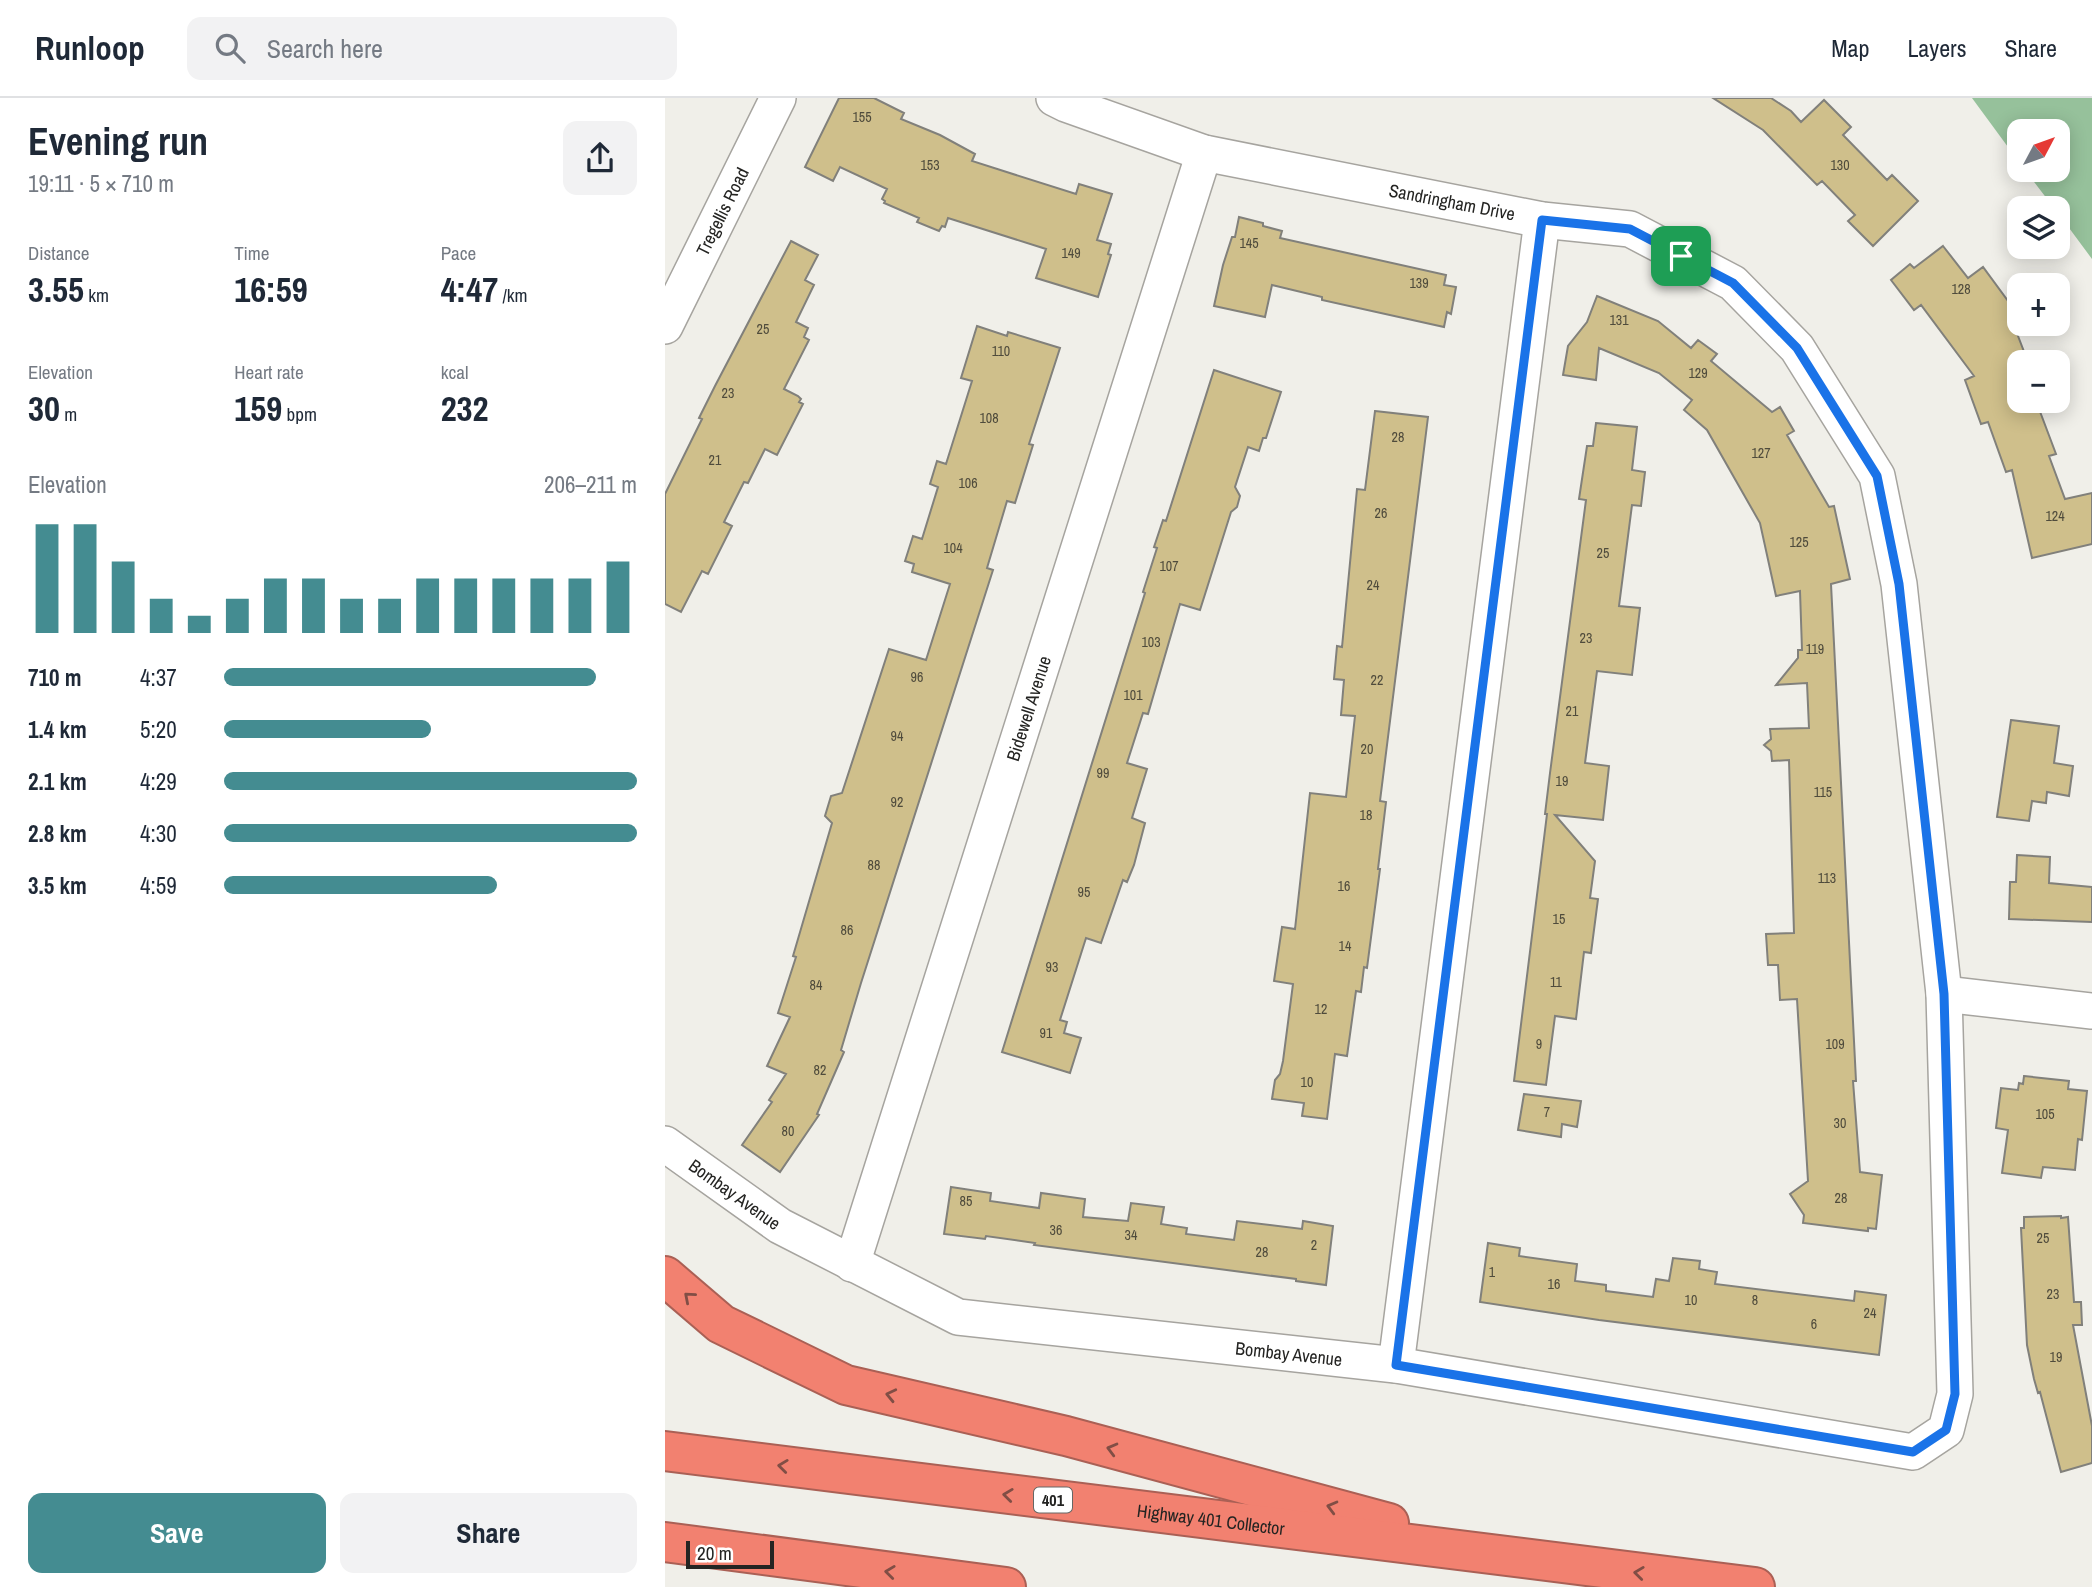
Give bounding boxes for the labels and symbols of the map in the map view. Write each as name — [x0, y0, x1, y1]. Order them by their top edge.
house number: 155 — [852, 108, 872, 126]
north arrow — [2007, 119, 2070, 182]
house number: 153 — [920, 156, 940, 174]
house number: 130 — [1830, 156, 1850, 174]
street label: Tregellis Road — [689, 163, 754, 260]
street label: Sandringham Drive — [1387, 178, 1517, 226]
pin — [1651, 226, 1711, 286]
house number: 145 — [1239, 234, 1259, 252]
house number: 149 — [1061, 244, 1081, 262]
house number: 139 — [1409, 274, 1429, 292]
house number: 128 — [1951, 280, 1971, 298]
house number: 131 — [1609, 311, 1629, 329]
house number: 25 — [757, 320, 769, 338]
house number: 110 — [992, 342, 1010, 360]
house number: 129 — [1688, 364, 1708, 382]
house number: 23 — [722, 384, 734, 402]
house number: 108 — [979, 409, 999, 427]
house number: 28 — [1392, 428, 1404, 446]
house number: 127 — [1751, 444, 1771, 462]
house number: 21 — [709, 451, 722, 469]
house number: 106 — [958, 474, 978, 492]
house number: 26 — [1375, 504, 1387, 522]
house number: 124 — [2045, 507, 2065, 525]
house number: 125 — [1789, 533, 1809, 551]
house number: 104 — [943, 539, 963, 557]
house number: 25 — [1597, 544, 1609, 562]
house number: 107 — [1159, 557, 1179, 575]
house number: 24 — [1367, 576, 1380, 594]
house number: 23 — [1580, 629, 1592, 647]
house number: 103 — [1141, 633, 1161, 651]
house number: 119 — [1806, 640, 1824, 658]
street label: Bidewell Avenue — [1000, 652, 1056, 764]
house number: 96 — [911, 668, 923, 686]
house number: 22 — [1371, 671, 1383, 689]
house number: 101 — [1123, 686, 1143, 704]
house number: 21 — [1566, 702, 1579, 720]
house number: 94 — [891, 727, 904, 745]
house number: 20 — [1361, 740, 1373, 758]
house number: 99 — [1097, 764, 1109, 782]
house number: 19 — [1556, 772, 1568, 790]
house number: 115 — [1814, 783, 1832, 801]
house number: 92 — [891, 793, 903, 811]
house number: 18 — [1360, 806, 1372, 824]
house number: 88 — [868, 856, 880, 874]
house number: 113 — [1818, 869, 1836, 887]
house number: 16 — [1338, 877, 1350, 895]
house number: 95 — [1078, 883, 1090, 901]
house number: 15 — [1553, 910, 1565, 928]
house number: 86 — [841, 921, 853, 939]
house number: 14 — [1339, 937, 1352, 955]
house number: 93 — [1046, 958, 1058, 976]
house number: 11 — [1550, 973, 1563, 991]
house number: 84 — [810, 976, 823, 994]
house number: 12 — [1315, 1000, 1327, 1018]
house number: 91 — [1040, 1024, 1053, 1042]
house number: 9 — [1536, 1035, 1542, 1053]
house number: 109 — [1825, 1035, 1845, 1053]
house number: 82 — [814, 1061, 826, 1079]
house number: 10 — [1301, 1073, 1313, 1091]
house number: 7 — [1544, 1103, 1550, 1121]
house number: 105 — [2035, 1105, 2055, 1123]
house number: 30 — [1834, 1114, 1846, 1132]
house number: 80 — [782, 1122, 794, 1140]
street label: Bombay Avenue — [684, 1153, 786, 1235]
house number: 28 — [1835, 1189, 1847, 1207]
house number: 85 — [960, 1192, 972, 1210]
house number: 36 — [1050, 1221, 1062, 1239]
house number: 34 — [1125, 1226, 1138, 1244]
house number: 25 — [2037, 1229, 2049, 1247]
house number: 2 — [1311, 1236, 1317, 1254]
house number: 28 — [1256, 1243, 1268, 1261]
house number: 1 — [1489, 1263, 1496, 1281]
house number: 16 — [1548, 1275, 1560, 1293]
house number: 23 — [2047, 1285, 2059, 1303]
house number: 10 — [1685, 1291, 1697, 1309]
house number: 8 — [1752, 1291, 1758, 1309]
one-way arrow — [684, 1293, 697, 1305]
house number: 24 — [1864, 1304, 1877, 1322]
house number: 6 — [1811, 1315, 1817, 1333]
street label: Bombay Avenue — [1234, 1335, 1344, 1372]
house number: 19 — [2050, 1348, 2062, 1366]
one-way arrow — [885, 1389, 897, 1404]
one-way arrow — [1106, 1442, 1118, 1457]
one-way arrow — [777, 1459, 788, 1474]
one-way arrow — [1002, 1487, 1014, 1502]
road number: 401 — [1034, 1488, 1072, 1512]
street label: Highway 401 Collector — [1135, 1497, 1286, 1541]
one-way arrow — [1326, 1501, 1338, 1516]
scale bar — [686, 1538, 773, 1570]
one-way arrow — [884, 1564, 896, 1579]
one-way arrow — [1633, 1566, 1645, 1581]

